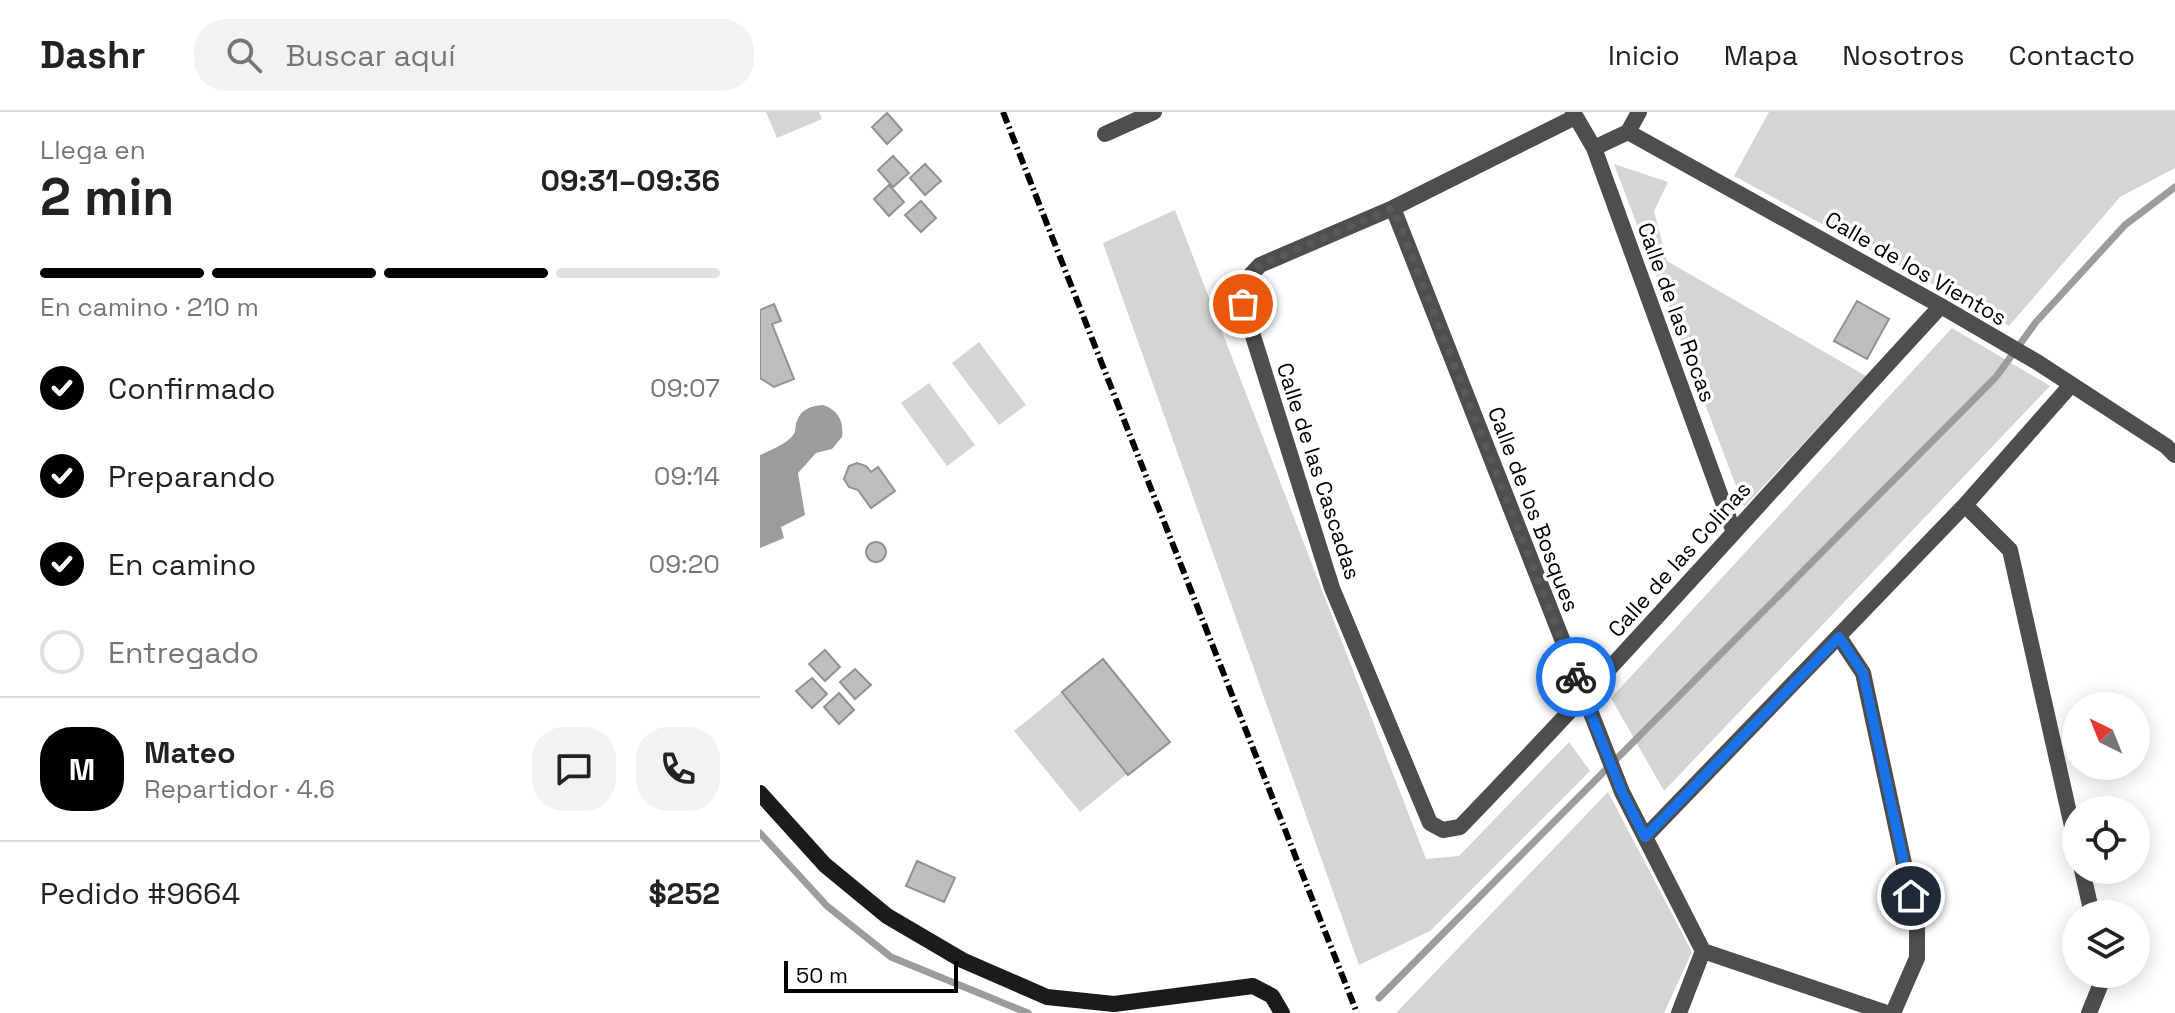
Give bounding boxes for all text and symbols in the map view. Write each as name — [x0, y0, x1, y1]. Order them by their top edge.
search box — [194, 19, 754, 91]
text: Dashr — [40, 31, 146, 79]
icon: search — [222, 33, 266, 77]
text: Buscar aquí — [286, 36, 456, 75]
text: Inicio — [1608, 37, 1680, 73]
text: Mapa — [1724, 37, 1798, 73]
text: Nosotros — [1842, 37, 1965, 73]
text: Contacto — [2009, 37, 2135, 73]
text: Llega en — [40, 133, 146, 167]
text: 09:31–09:36 — [541, 161, 720, 200]
text: 2 min — [40, 164, 174, 230]
street label: Calle de los Vientos — [1820, 205, 2012, 331]
street label: Calle de las Rocas — [1632, 218, 1722, 406]
pin — [1209, 270, 1277, 338]
icon: bag — [1221, 282, 1265, 326]
text: En camino · 210 m — [40, 290, 259, 324]
street label: Calle de las Cascadas — [1271, 359, 1367, 583]
icon: check — [40, 366, 84, 410]
text: Confirmado — [108, 369, 275, 408]
text: 09:07 — [650, 371, 720, 405]
street label: Calle de los Bosques — [1482, 403, 1586, 615]
icon: check — [40, 454, 84, 498]
text: Preparando — [108, 457, 275, 496]
text: 09:14 — [654, 459, 720, 493]
street label: Calle de las Colinas — [1602, 475, 1756, 643]
icon: check — [40, 542, 84, 586]
text: En camino — [108, 545, 256, 584]
text: 09:20 — [648, 547, 720, 581]
text: Entregado — [108, 633, 259, 672]
courier — [1536, 637, 1616, 717]
icon: bike — [1554, 655, 1598, 699]
north arrow — [2062, 692, 2150, 780]
map controls — [2062, 692, 2150, 988]
button: chat — [532, 727, 616, 811]
button: phone — [636, 727, 720, 811]
text: Mateo — [144, 733, 236, 772]
text: M — [69, 750, 95, 789]
text: Repartidor · 4.6 — [144, 772, 335, 806]
button: locate — [2062, 796, 2150, 884]
pin — [1877, 862, 1945, 930]
text: Pedido #9664 — [40, 874, 240, 913]
text: $252 — [648, 874, 720, 913]
icon: home — [1889, 874, 1933, 918]
button: layers — [2062, 900, 2150, 988]
scale bar — [784, 957, 958, 993]
text: 50 m — [796, 961, 848, 989]

